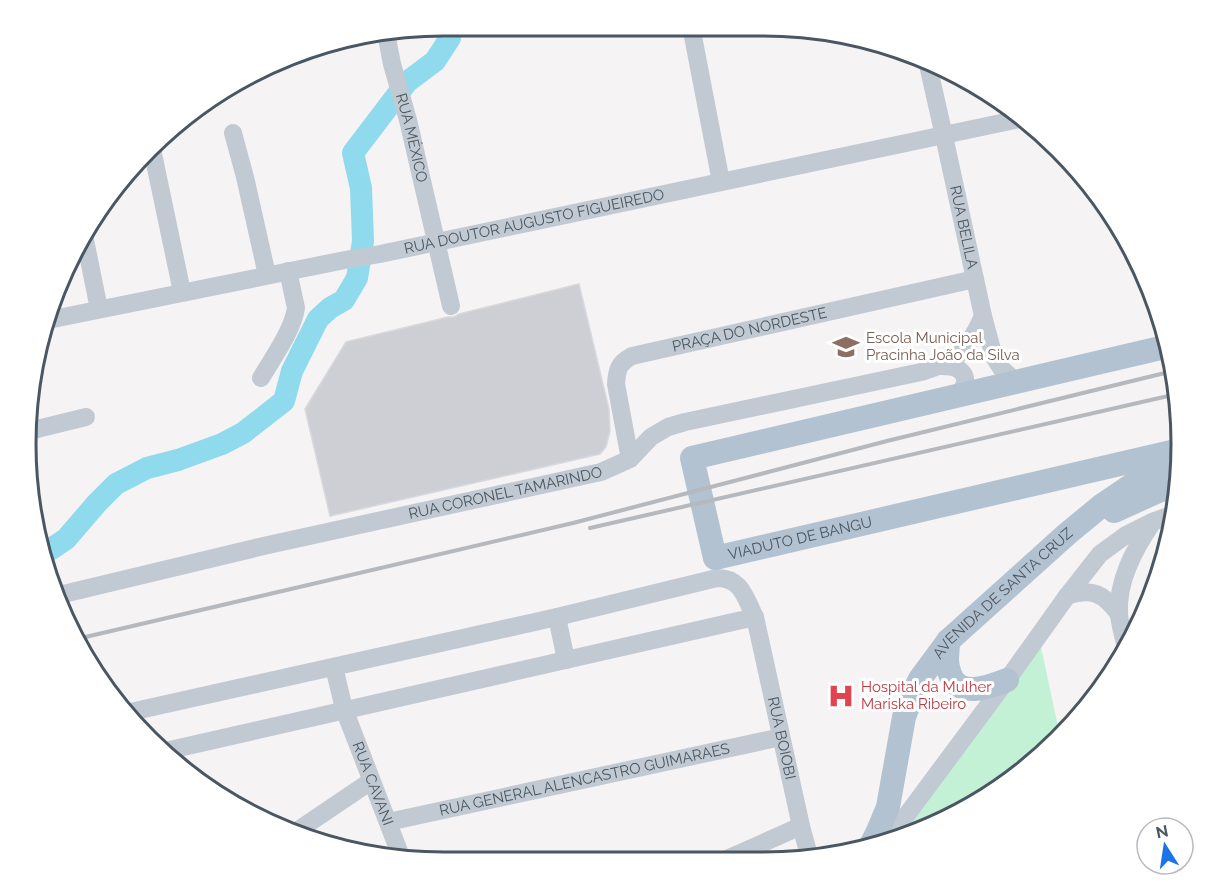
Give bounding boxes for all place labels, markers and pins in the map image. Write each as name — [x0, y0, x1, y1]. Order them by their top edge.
place label: Escola Municipal Pracinha João da Silva — [866, 329, 1020, 364]
school or university icon: Escola Municipal Pracinha João da Silva — [831, 332, 861, 362]
place label: Hospital da Mulher Mariska Ribeiro — [861, 678, 992, 713]
hospital icon: Hospital da Mulher Mariska Ribeiro — [826, 681, 856, 711]

